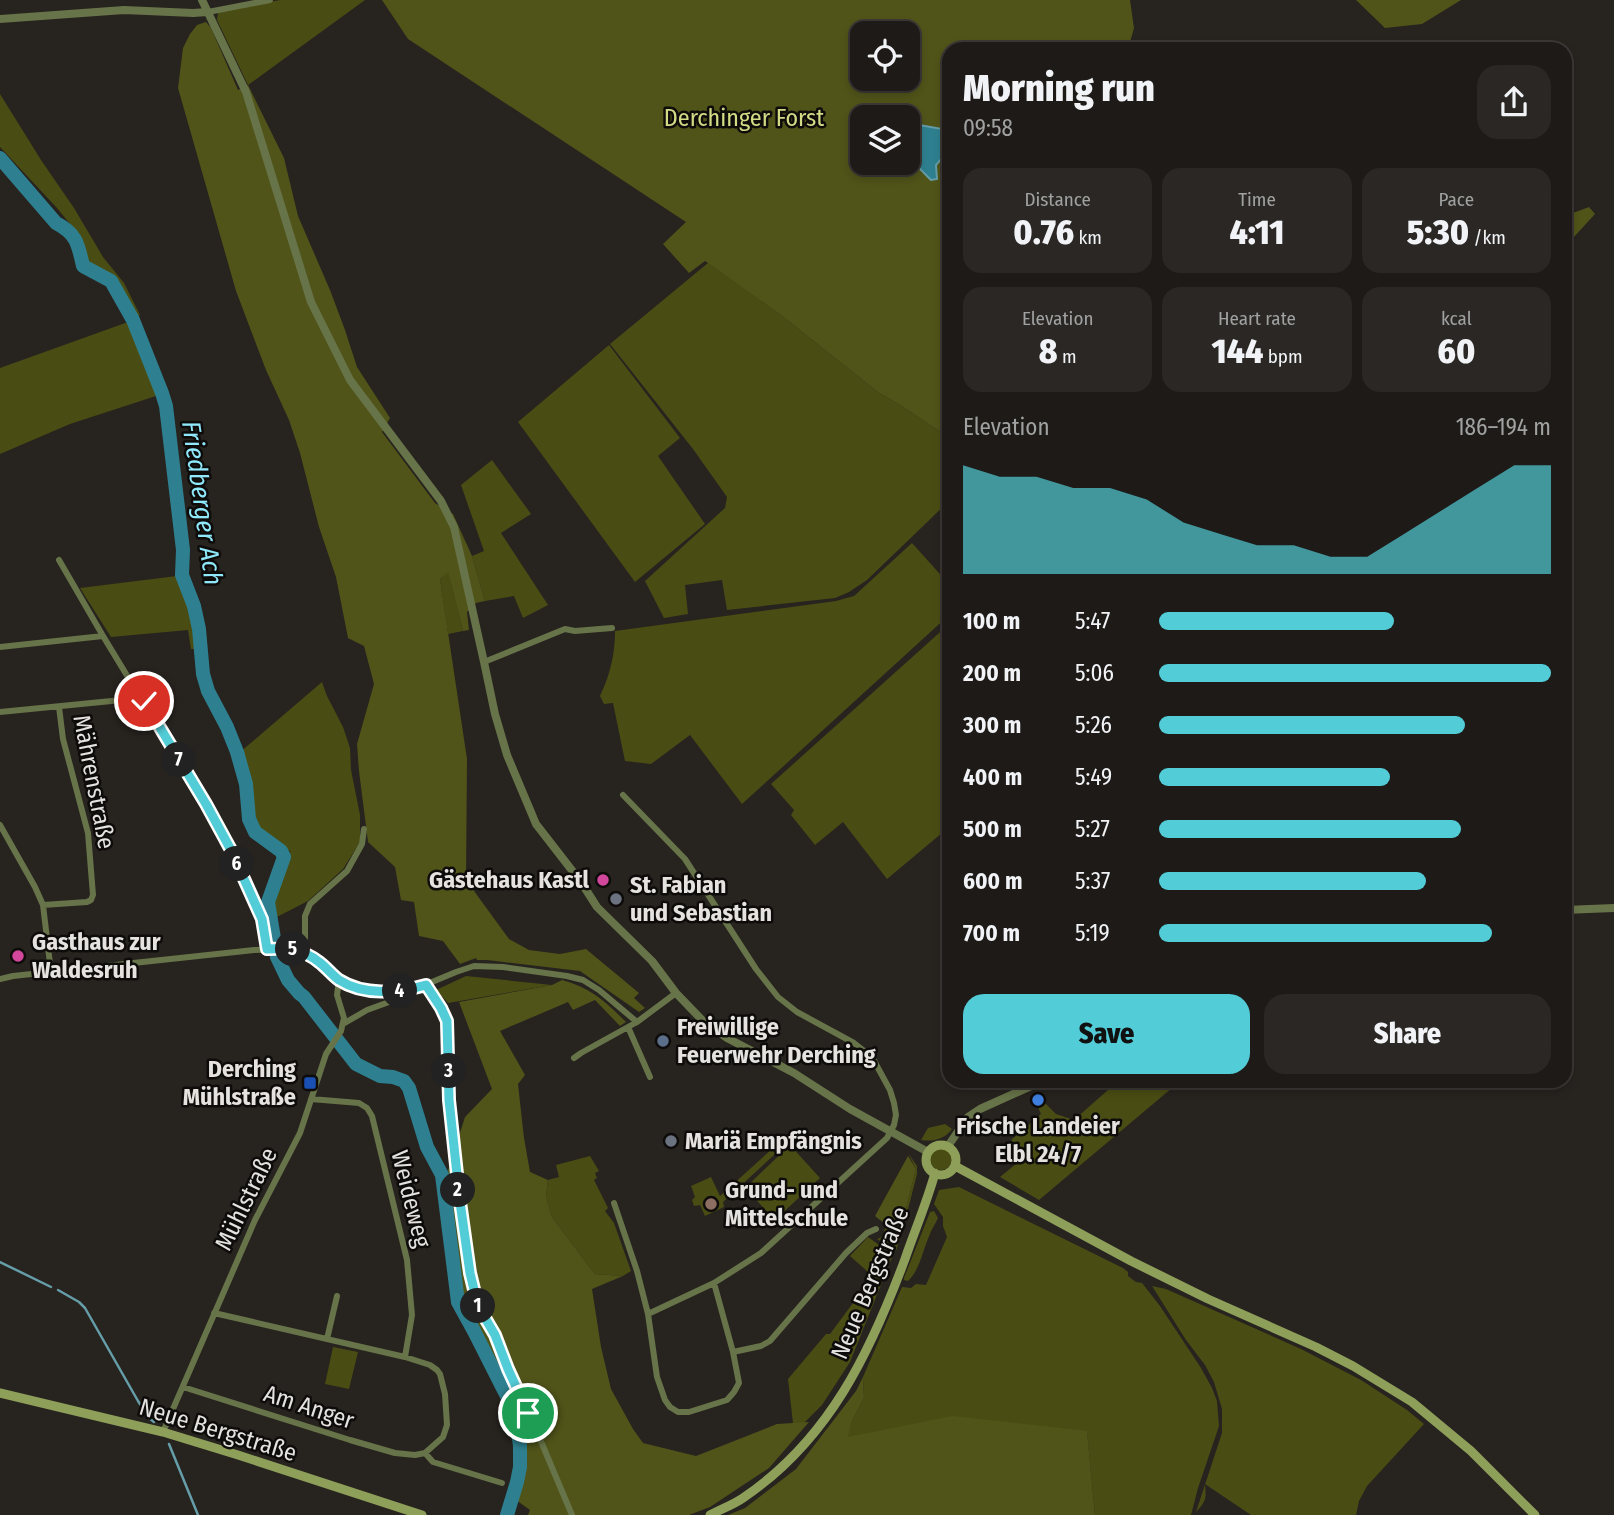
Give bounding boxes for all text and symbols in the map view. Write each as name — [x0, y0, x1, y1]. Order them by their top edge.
map controls — [850, 21, 920, 175]
button: locate — [850, 21, 920, 91]
text: Morning run — [963, 65, 1155, 111]
button: share — [1477, 65, 1551, 139]
park label: Derchinger Forst — [664, 104, 824, 132]
button: layers — [850, 105, 920, 175]
text: 09:58 — [963, 114, 1013, 142]
text: Distance — [1024, 188, 1091, 211]
text: Time — [1238, 188, 1276, 211]
text: Pace — [1439, 188, 1474, 211]
text: 0.76 — [1013, 211, 1074, 253]
text: 4:11 — [1230, 211, 1284, 253]
text: 5:30 — [1407, 211, 1469, 253]
text: km — [1074, 226, 1102, 249]
text: /km — [1469, 226, 1506, 249]
text: Elevation — [1022, 307, 1093, 330]
text: Heart rate — [1218, 307, 1296, 330]
text: kcal — [1441, 307, 1472, 330]
text: 8 — [1039, 330, 1058, 372]
text: 144 — [1211, 330, 1263, 372]
text: 60 — [1437, 330, 1475, 372]
text: m — [1058, 345, 1077, 368]
text: bpm — [1263, 345, 1303, 368]
text: Elevation — [963, 413, 1050, 441]
text: 186–194 m — [1456, 413, 1551, 441]
water label: Friedberger Ach — [175, 419, 229, 587]
text: 100 m — [963, 607, 1020, 635]
text: 5:47 — [1075, 607, 1110, 635]
text: 200 m — [963, 659, 1021, 687]
text: 5:06 — [1075, 659, 1114, 687]
pin — [114, 671, 174, 731]
icon: check — [125, 682, 163, 720]
text: 300 m — [963, 711, 1021, 739]
text: 5:26 — [1075, 711, 1112, 739]
street label: Mährenstraße — [67, 713, 121, 851]
pin: 7 — [162, 742, 196, 778]
text: 7 — [174, 748, 183, 771]
text: 400 m — [963, 763, 1022, 791]
text: 5:49 — [1075, 763, 1112, 791]
text: 500 m — [963, 815, 1022, 843]
text: 5:27 — [1075, 815, 1110, 843]
pin: 6 — [219, 846, 254, 882]
text: 6 — [232, 852, 241, 875]
place label: Gästehaus Kastl — [429, 866, 589, 894]
text: 600 m — [963, 867, 1022, 895]
text: 5:37 — [1075, 867, 1110, 895]
place label: St. Fabian und Sebastian — [630, 871, 772, 927]
marker: Gästehaus Kastl — [595, 872, 611, 888]
marker: St. Fabian und Sebastian — [608, 891, 624, 907]
text: 700 m — [963, 919, 1020, 947]
text: 5:19 — [1075, 919, 1110, 947]
place label: Gasthaus zur Waldesruh — [32, 928, 161, 984]
pin: 5 — [276, 932, 310, 967]
text: 5 — [288, 937, 297, 960]
marker: Gasthaus zur Waldesruh — [10, 948, 26, 964]
pin: 4 — [382, 974, 418, 1009]
text: 4 — [395, 979, 404, 1002]
button: Save — [963, 994, 1250, 1074]
button: Share — [1264, 994, 1551, 1074]
place label: Freiwillige Feuerwehr Derching — [677, 1013, 876, 1069]
marker: Freiwillige Feuerwehr Derching — [655, 1033, 671, 1049]
pin: 3 — [432, 1054, 466, 1088]
place label: Derching Mühlstraße — [183, 1055, 296, 1111]
text: 3 — [444, 1059, 453, 1082]
marker: Derching Mühlstraße — [302, 1075, 318, 1091]
marker: Frische Landeier Elbl 24/7 — [1030, 1092, 1046, 1108]
place label: Frische Landeier Elbl 24/7 — [956, 1112, 1120, 1168]
place label: Mariä Empfängnis — [685, 1127, 862, 1155]
marker: Mariä Empfängnis — [663, 1133, 679, 1149]
street label: Mühlstraße — [209, 1143, 283, 1255]
street label: Weideweg — [385, 1147, 437, 1251]
pin: 2 — [440, 1172, 476, 1208]
place label: Grund- und Mittelschule — [725, 1176, 848, 1232]
text: 2 — [453, 1178, 462, 1201]
marker: Grund- und Mittelschule — [703, 1196, 719, 1212]
street label: Neue Bergstraße — [825, 1203, 915, 1363]
pin: 1 — [461, 1288, 496, 1324]
text: 1 — [473, 1294, 482, 1317]
street label: Am Anger — [260, 1379, 358, 1435]
pin — [498, 1383, 558, 1443]
street label: Neue Bergstraße — [136, 1393, 300, 1467]
icon: arrive — [509, 1394, 547, 1432]

